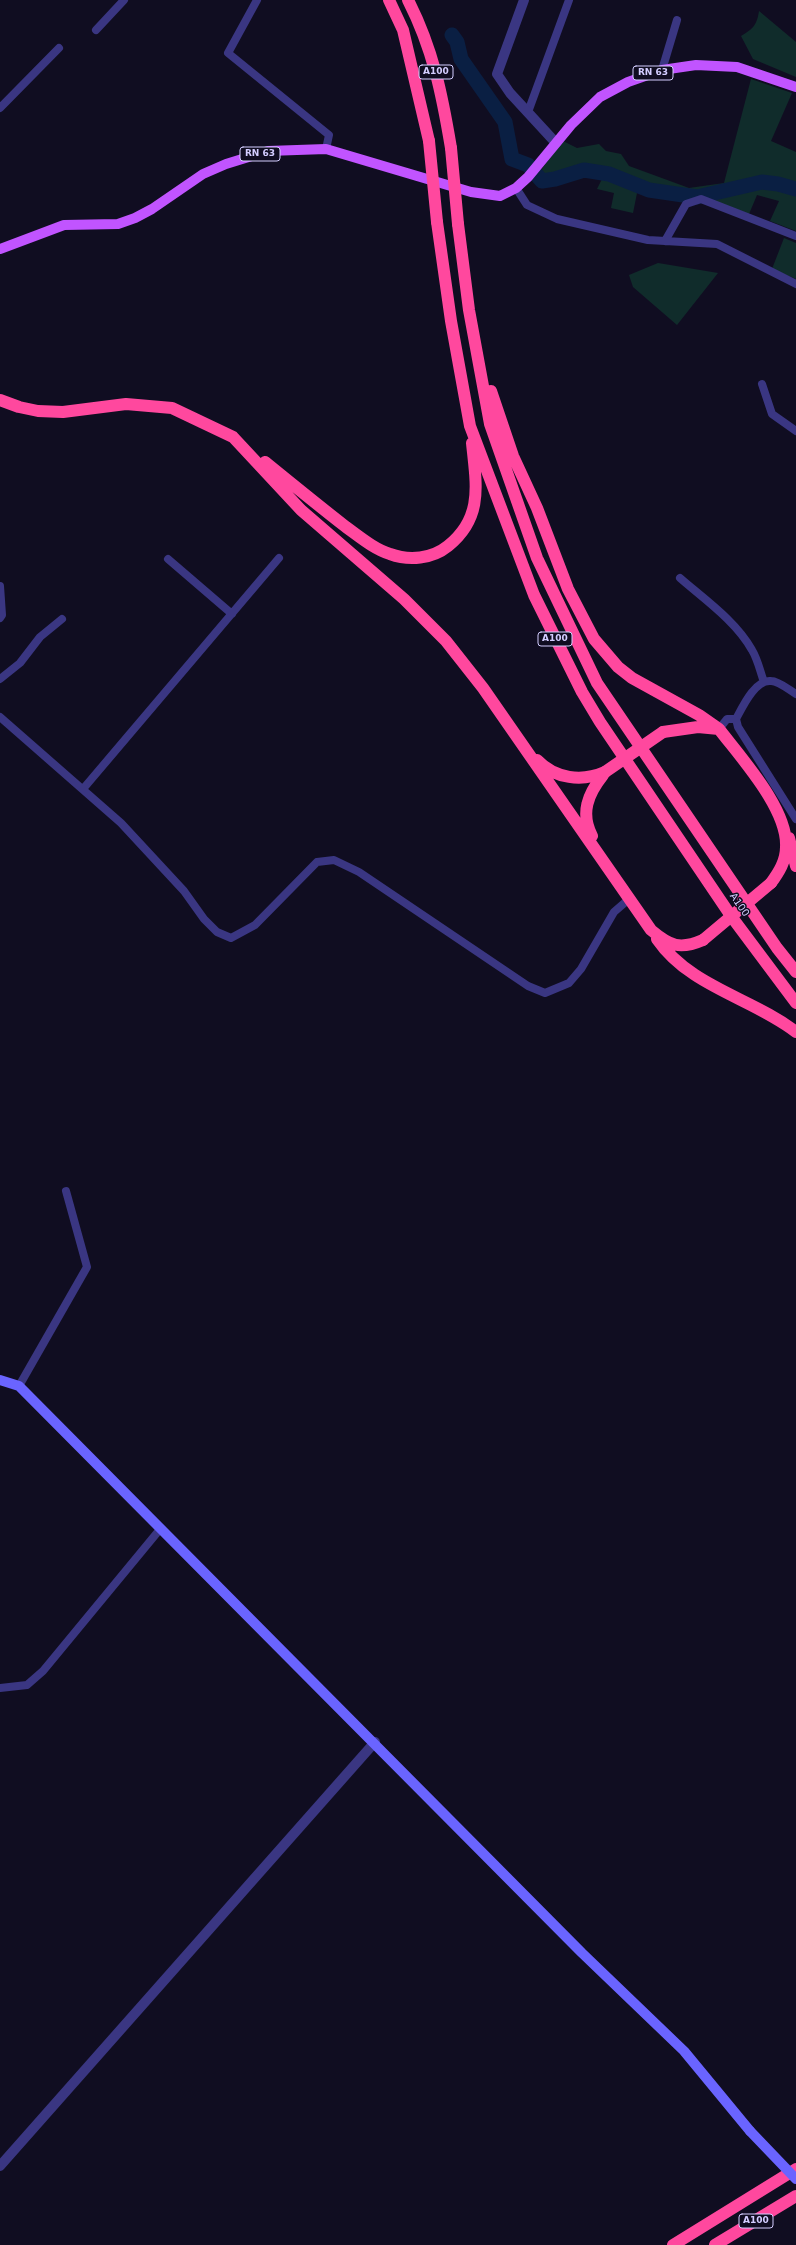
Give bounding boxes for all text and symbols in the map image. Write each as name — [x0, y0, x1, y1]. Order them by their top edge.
road number: A100 — [419, 65, 453, 79]
road number: RN 63 — [633, 66, 673, 80]
road number: RN 63 — [240, 147, 280, 161]
road number: A100 — [538, 632, 572, 646]
street label: A100 — [727, 891, 751, 919]
road number: A100 — [739, 2214, 773, 2228]

